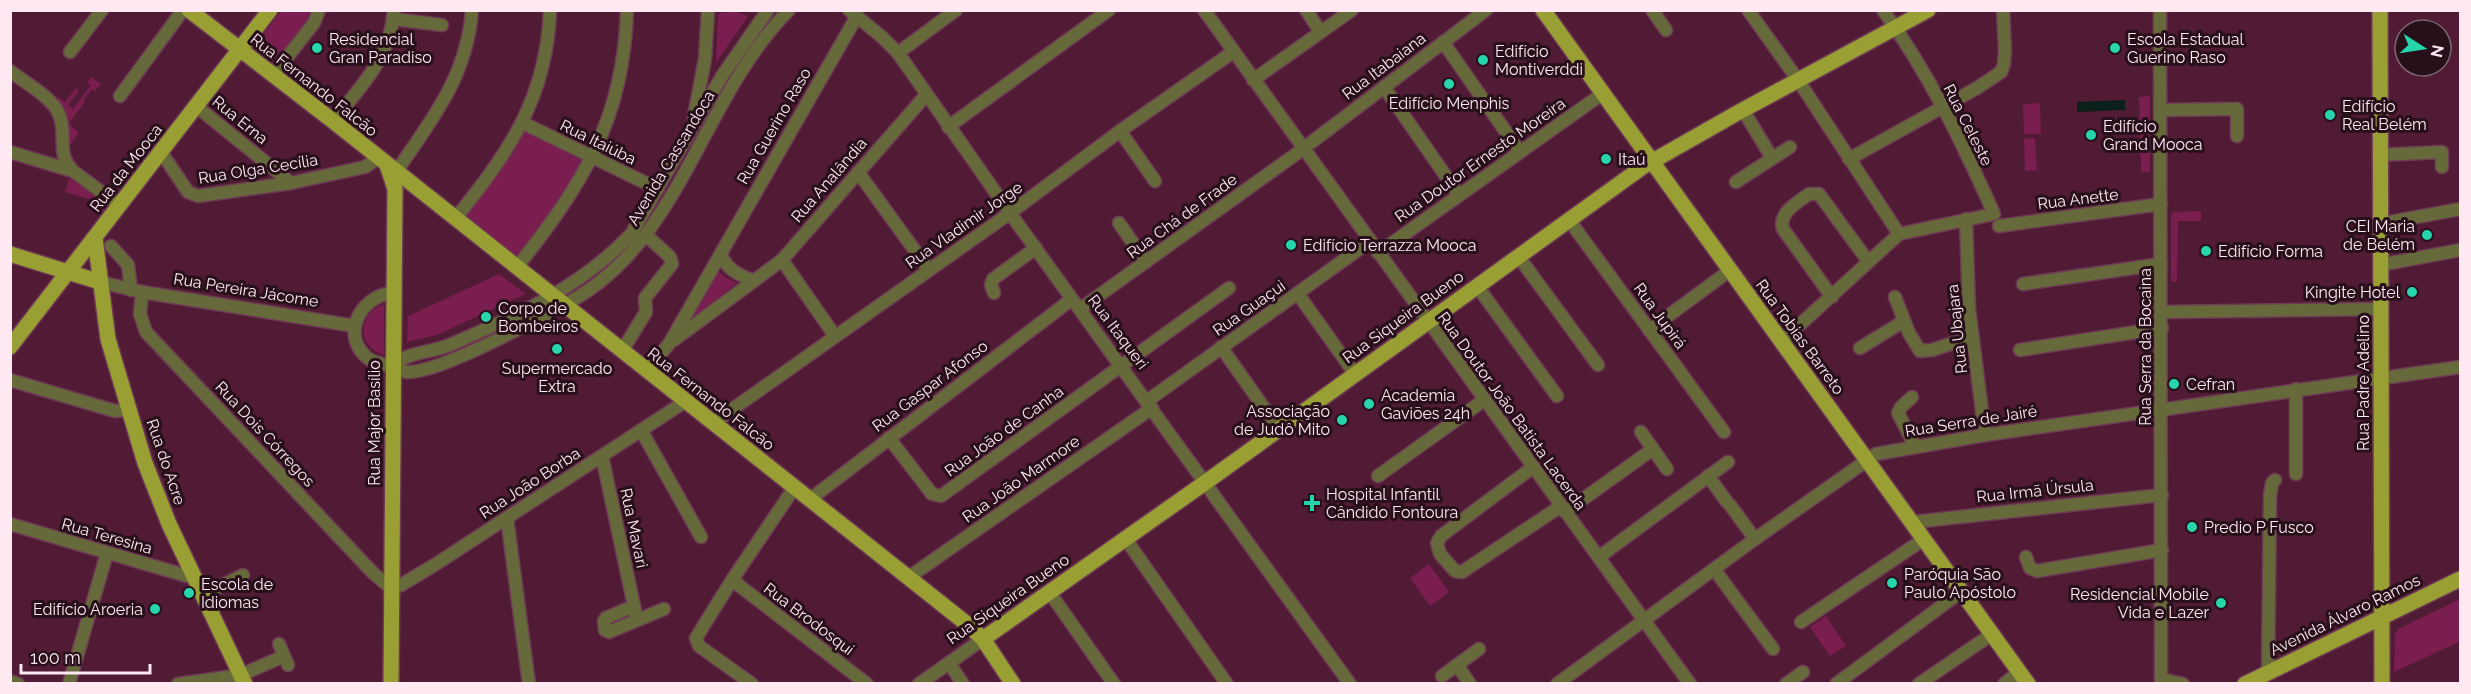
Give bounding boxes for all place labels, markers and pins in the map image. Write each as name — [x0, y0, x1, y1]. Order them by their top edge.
place label: Residencial Gran Paradiso — [329, 30, 432, 67]
place label: Escola Estadual Guerino Raso — [2127, 30, 2245, 67]
marker: Residencial Gran Paradiso — [310, 41, 324, 55]
marker: Escola Estadual Guerino Raso — [2108, 41, 2122, 55]
place label: Edifício Montiverddi — [1495, 42, 1583, 79]
marker: Edifício Montiverddi — [1476, 53, 1490, 67]
marker: Edifício Menphis — [1442, 77, 1456, 91]
place label: Edifício Menphis — [1389, 94, 1510, 113]
place label: Edifício Real Belém — [2342, 97, 2427, 134]
marker: Edifício Real Belém — [2323, 108, 2337, 122]
place label: Edifício Grand Mooca — [2103, 117, 2203, 154]
marker: Edifício Grand Mooca — [2084, 128, 2098, 142]
place label: Itaú — [1618, 150, 1645, 169]
marker: Itaú — [1599, 152, 1613, 166]
place label: CEI Maria de Belém — [2343, 217, 2415, 254]
marker: CEI Maria de Belém — [2420, 228, 2434, 242]
place label: Edifício Terrazza Mooca — [1303, 236, 1476, 255]
marker: Edifício Terrazza Mooca — [1284, 238, 1298, 252]
place label: Edifício Forma — [2218, 242, 2323, 261]
marker: Edifício Forma — [2199, 244, 2213, 258]
place label: Kingite Hotel — [2305, 283, 2401, 302]
marker: Kingite Hotel — [2405, 285, 2419, 299]
place label: Corpo de Bombeiros — [498, 299, 579, 336]
marker: Corpo de Bombeiros — [479, 310, 493, 324]
marker: Supermercado Extra — [550, 342, 564, 356]
place label: Supermercado Extra — [502, 359, 612, 396]
place label: Cefran — [2186, 375, 2235, 394]
marker: Cefran — [2167, 377, 2181, 391]
place label: Academia Gaviões 24h — [1381, 386, 1470, 423]
marker: Academia Gaviões 24h — [1362, 397, 1376, 411]
place label: Associação de Judô Mito — [1234, 402, 1330, 439]
marker: Associação de Judô Mito — [1335, 413, 1349, 427]
place label: Hospital Infantil Cândido Fontoura — [1326, 485, 1458, 522]
marker: Hospital Infantil Cândido Fontoura — [1303, 494, 1321, 512]
place label: Predio P Fusco — [2204, 518, 2314, 537]
marker: Predio P Fusco — [2185, 520, 2199, 534]
place label: Paróquia São Paulo Apóstolo — [1904, 565, 2016, 602]
place label: Escola de Idiomas — [201, 575, 273, 612]
marker: Paróquia São Paulo Apóstolo — [1885, 576, 1899, 590]
place label: Residencial Mobile Vida e Lazer — [2070, 585, 2209, 622]
marker: Escola de Idiomas — [182, 586, 196, 600]
marker: Residencial Mobile Vida e Lazer — [2214, 596, 2228, 610]
place label: Edifício Aroeria — [33, 600, 143, 619]
marker: Edifício Aroeria — [148, 602, 162, 616]

